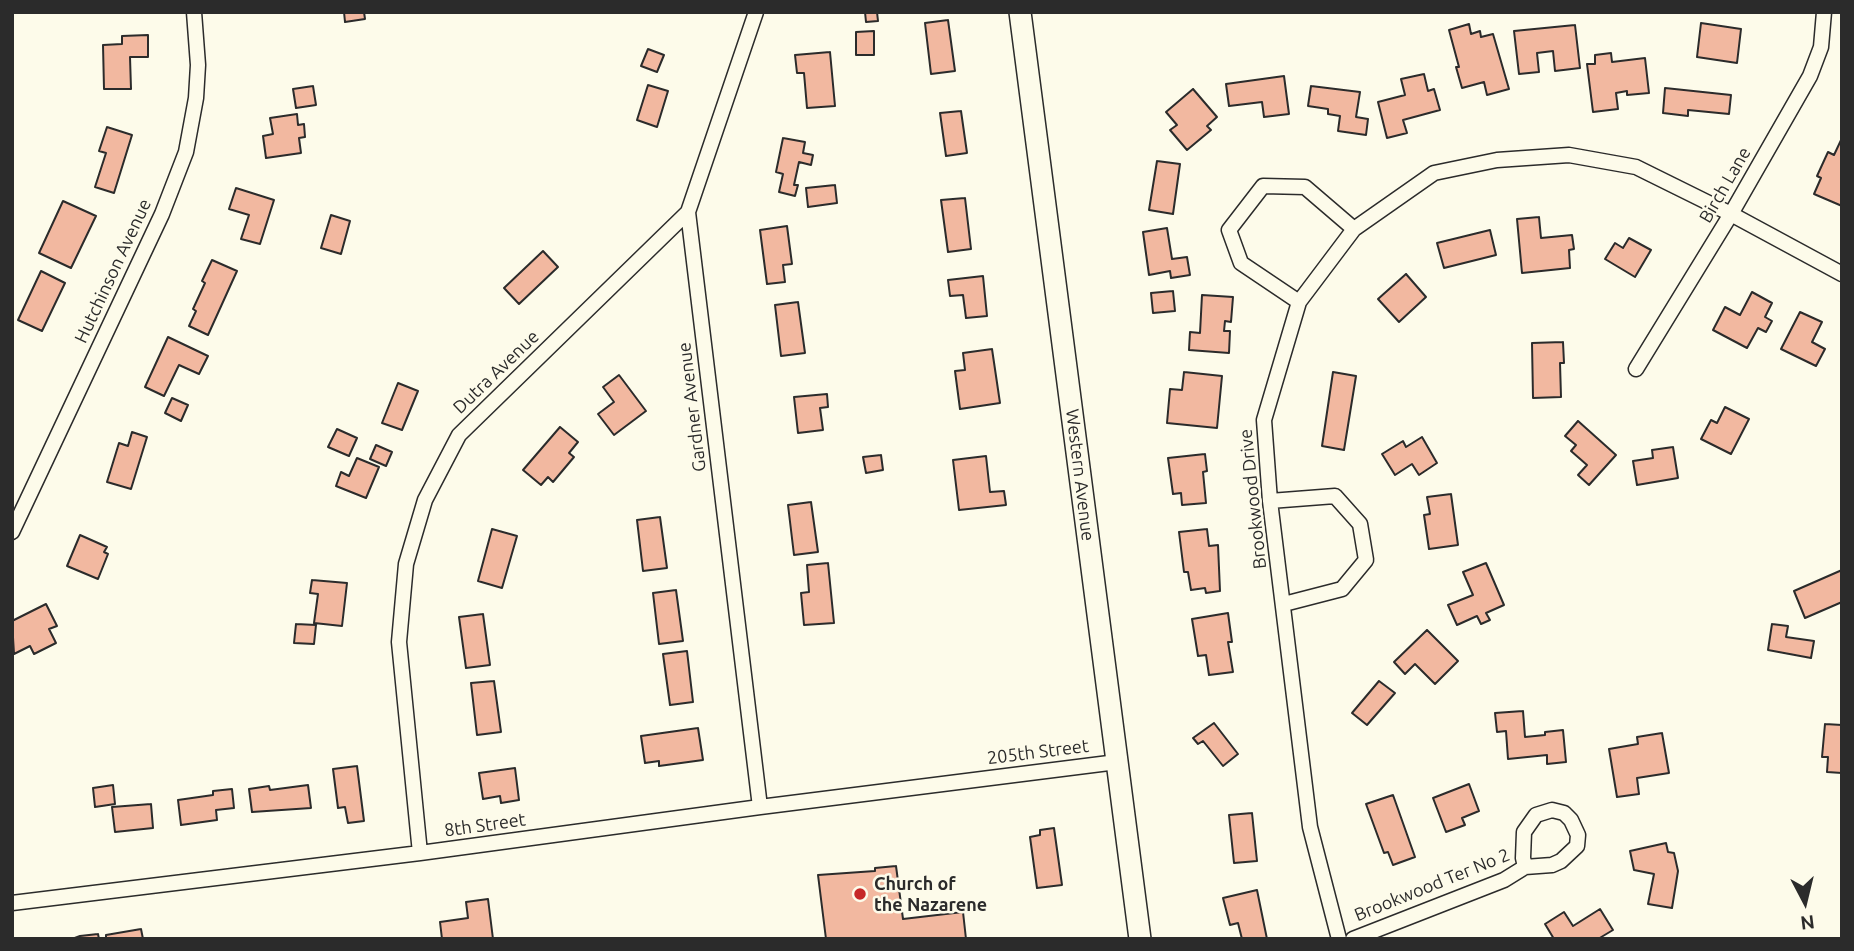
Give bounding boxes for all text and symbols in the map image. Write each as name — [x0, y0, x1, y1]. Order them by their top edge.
street label: Birch Lane — [1695, 143, 1755, 227]
street label: Hutchinson Avenue — [70, 195, 156, 347]
street label: Dutra Avenue — [449, 326, 543, 418]
street label: Gardner Avenue — [673, 341, 711, 473]
street label: Western Avenue — [1061, 408, 1099, 542]
street label: Brookwood Drive — [1235, 428, 1271, 570]
street label: 205th Street — [986, 735, 1090, 769]
street label: 8th Street — [443, 809, 527, 841]
street label: Brookwood Ter No 2 — [1351, 844, 1513, 926]
north arrow — [1770, 867, 1840, 937]
place label: Church of the Nazarene — [874, 873, 987, 916]
marker: Church of the Nazarene — [852, 886, 868, 902]
text: N — [1799, 911, 1816, 935]

